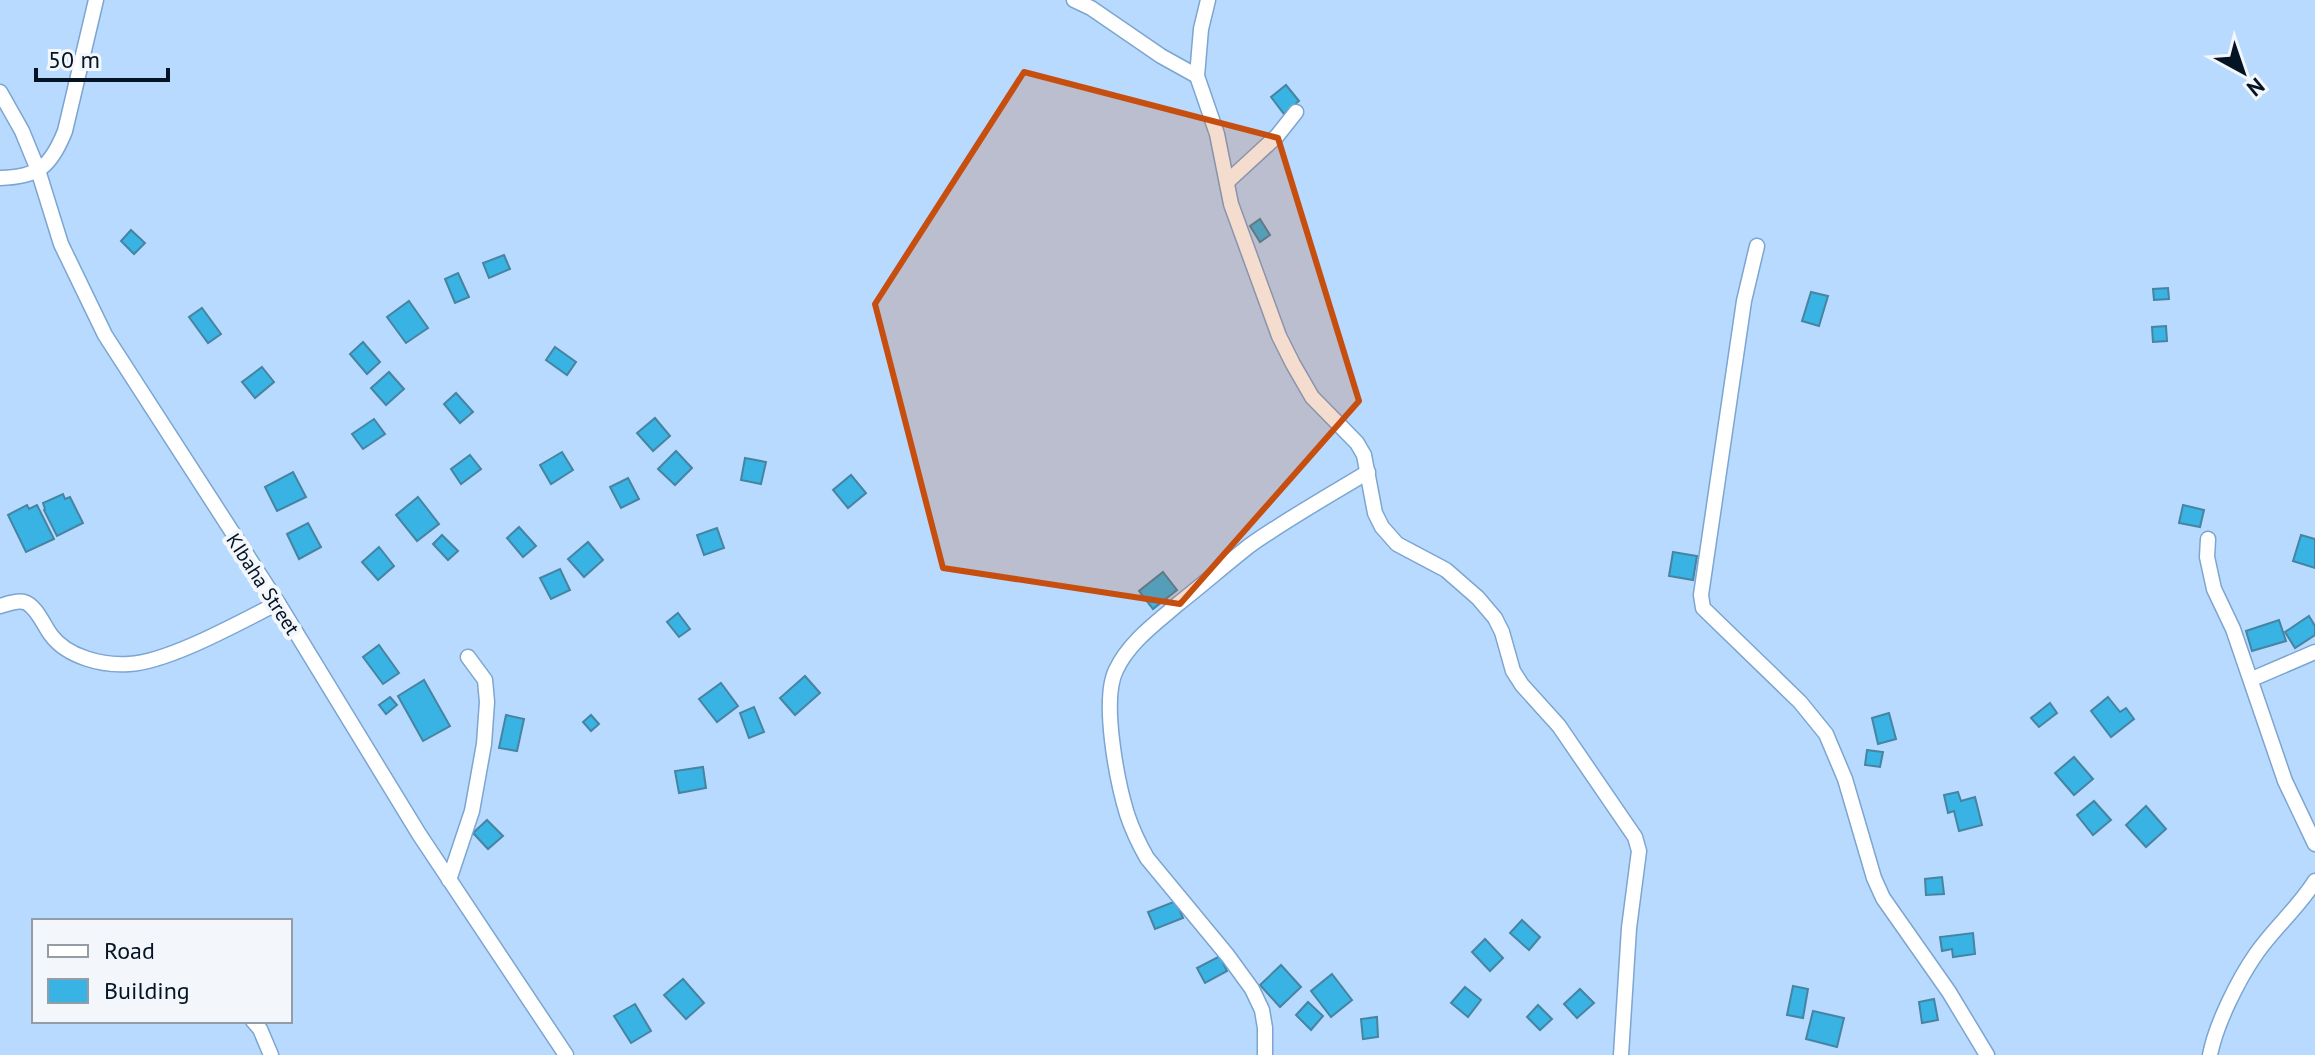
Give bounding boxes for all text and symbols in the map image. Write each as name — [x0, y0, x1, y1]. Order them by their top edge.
scale bar — [36, 32, 168, 82]
north arrow — [2203, 32, 2283, 112]
text: 50 m — [48, 44, 100, 75]
text: N — [2241, 72, 2270, 103]
street label: KIbaha Street — [220, 528, 306, 640]
legend — [32, 919, 292, 1023]
text: Road — [104, 935, 155, 966]
text: Building — [104, 975, 190, 1006]

